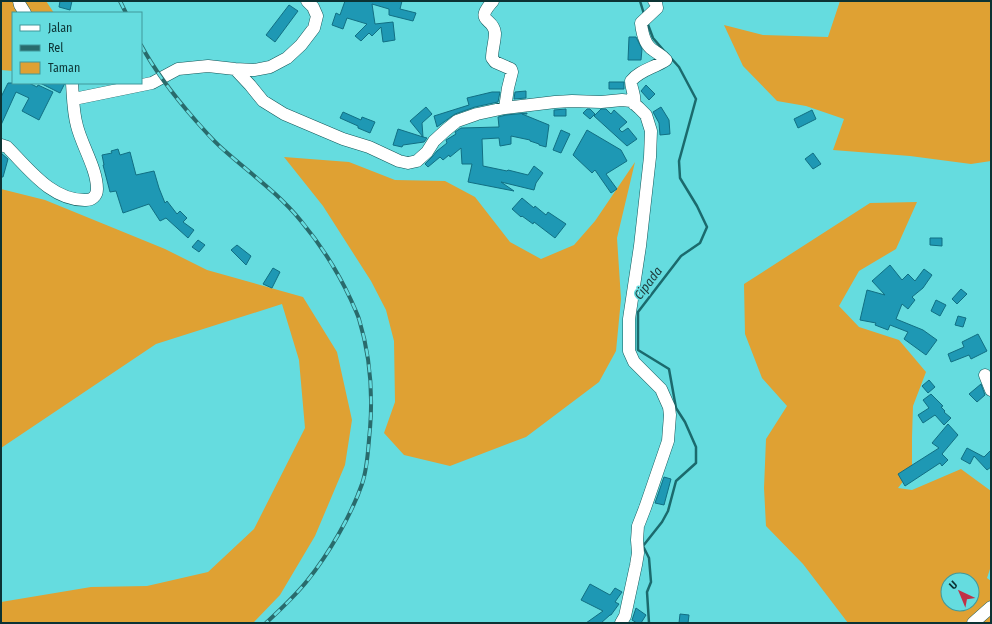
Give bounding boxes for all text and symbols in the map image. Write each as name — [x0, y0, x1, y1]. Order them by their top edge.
legend — [12, 12, 142, 84]
text: Jalan — [48, 21, 72, 35]
text: Rel — [48, 41, 63, 55]
text: Taman — [48, 61, 80, 75]
water label: Cipada — [631, 263, 665, 302]
north arrow — [940, 572, 980, 612]
text: U — [947, 578, 960, 592]

